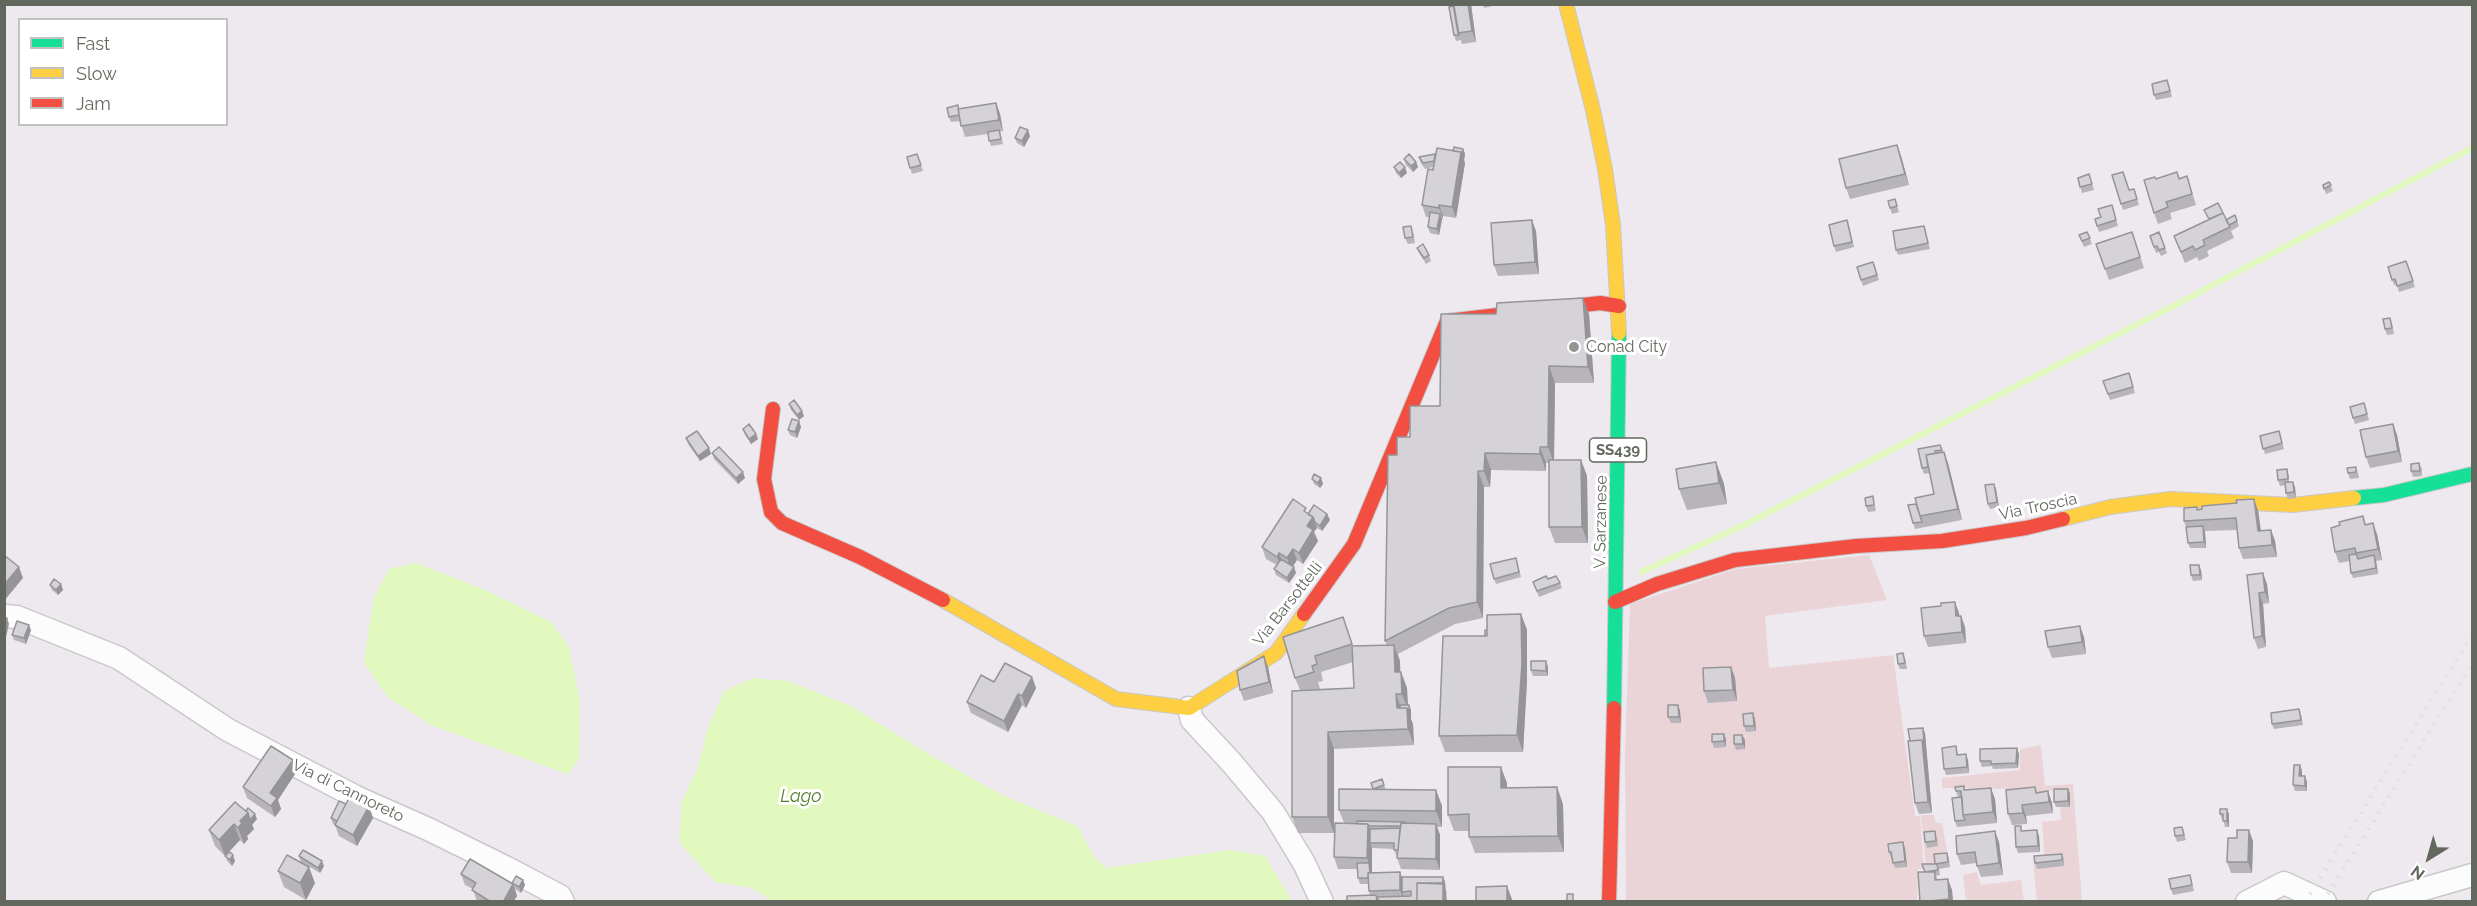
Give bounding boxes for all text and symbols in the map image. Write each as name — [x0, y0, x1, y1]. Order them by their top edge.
legend — [18, 18, 228, 126]
text: Fast — [76, 33, 110, 54]
text: Slow — [76, 63, 117, 84]
text: Jam — [76, 93, 111, 114]
place label: Conad City — [1586, 337, 1667, 357]
marker: Conad City — [1567, 340, 1581, 354]
road number: SS439 — [1590, 438, 1646, 462]
street label: V. Sarzanese — [1591, 475, 1611, 569]
street label: Via Troscia — [1997, 489, 2079, 525]
street label: Via Barsottelli — [1249, 558, 1327, 650]
street label: Via di Cannoreto — [289, 756, 407, 826]
water label: Lago — [780, 786, 822, 808]
north arrow — [2399, 828, 2459, 888]
text: N — [2407, 862, 2428, 884]

